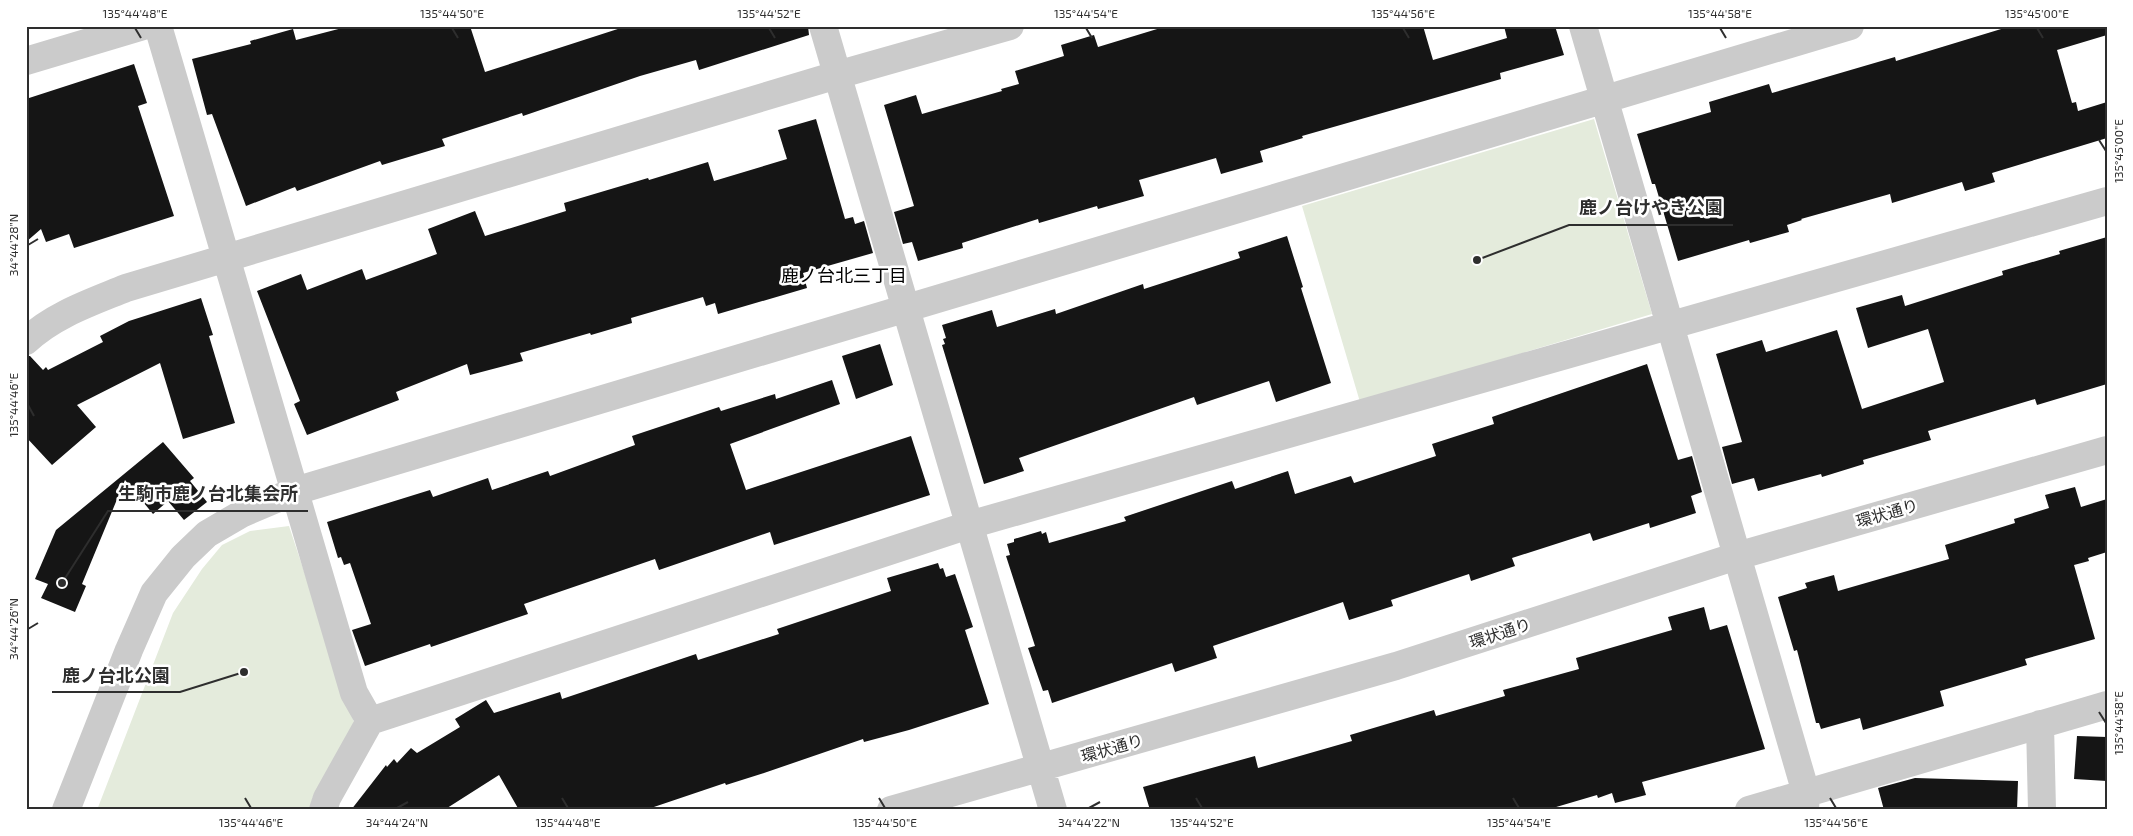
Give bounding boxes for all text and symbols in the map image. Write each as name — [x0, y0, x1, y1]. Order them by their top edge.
text: 135°44'48"E — [103, 6, 168, 20]
text: 135°44'50"E — [420, 6, 484, 20]
text: 135°44'52"E — [737, 6, 801, 20]
text: 135°44'54"E — [1054, 6, 1118, 20]
text: 135°44'56"E — [1371, 6, 1435, 20]
text: 135°44'58"E — [1688, 6, 1752, 20]
text: 135°45'00"E — [2005, 6, 2069, 20]
text: 135°45'00"E — [2111, 119, 2125, 183]
callout: 鹿ノ台けやき公園 — [1569, 192, 1733, 225]
text: 鹿ノ台けやき公園 — [1579, 196, 1723, 218]
text: 34°44'28"N — [6, 214, 20, 276]
district label: 鹿ノ台北三丁目 — [781, 264, 907, 286]
text: 135°44'46"E — [6, 373, 20, 437]
callout: 生駒市鹿ノ台北集会所 — [108, 478, 308, 511]
text: 生駒市鹿ノ台北集会所 — [118, 482, 298, 504]
street label: 環状通り — [1853, 495, 1920, 530]
text: 34°44'26"N — [6, 598, 20, 660]
street label: 環状通り — [1466, 614, 1533, 651]
callout: 鹿ノ台北公園 — [52, 659, 180, 692]
text: 鹿ノ台北公園 — [62, 664, 170, 686]
text: 135°44'58"E — [2111, 691, 2125, 755]
street label: 環状通り — [1078, 730, 1145, 765]
text: 135°44'46"E — [219, 815, 283, 829]
text: 34°44'24"N — [366, 815, 428, 829]
text: 135°44'48"E — [536, 815, 601, 829]
text: 135°44'50"E — [853, 815, 917, 829]
text: 34°44'22"N — [1058, 815, 1120, 829]
text: 135°44'52"E — [1170, 815, 1234, 829]
text: 135°44'54"E — [1487, 815, 1551, 829]
text: 135°44'56"E — [1804, 815, 1868, 829]

